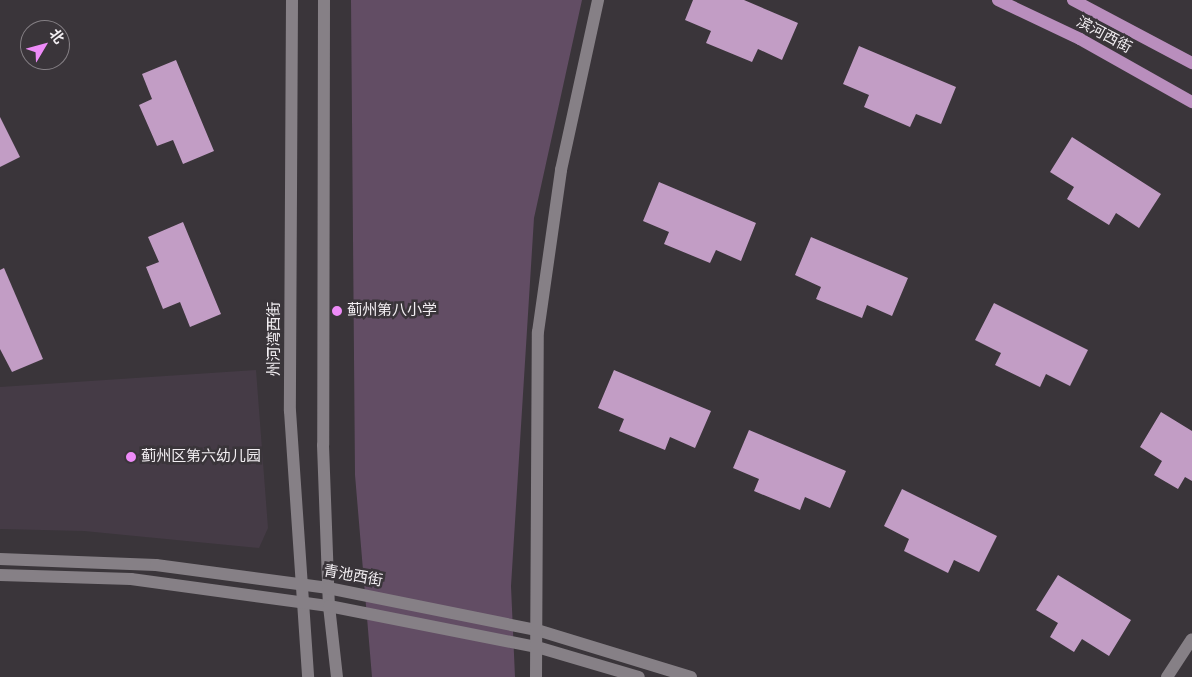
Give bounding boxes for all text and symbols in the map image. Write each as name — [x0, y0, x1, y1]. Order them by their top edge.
street label: 滨河西街 — [1073, 13, 1135, 57]
north arrow — [20, 20, 70, 70]
text: 北 — [46, 26, 68, 47]
street label: 州河湾西街 — [266, 302, 284, 376]
place label: 蓟州第八小学 — [347, 302, 437, 320]
marker: 蓟州第八小学 — [331, 305, 343, 317]
place label: 蓟州区第六幼儿园 — [141, 448, 261, 466]
marker: 蓟州区第六幼儿园 — [125, 451, 137, 463]
street label: 青池西街 — [322, 562, 384, 590]

